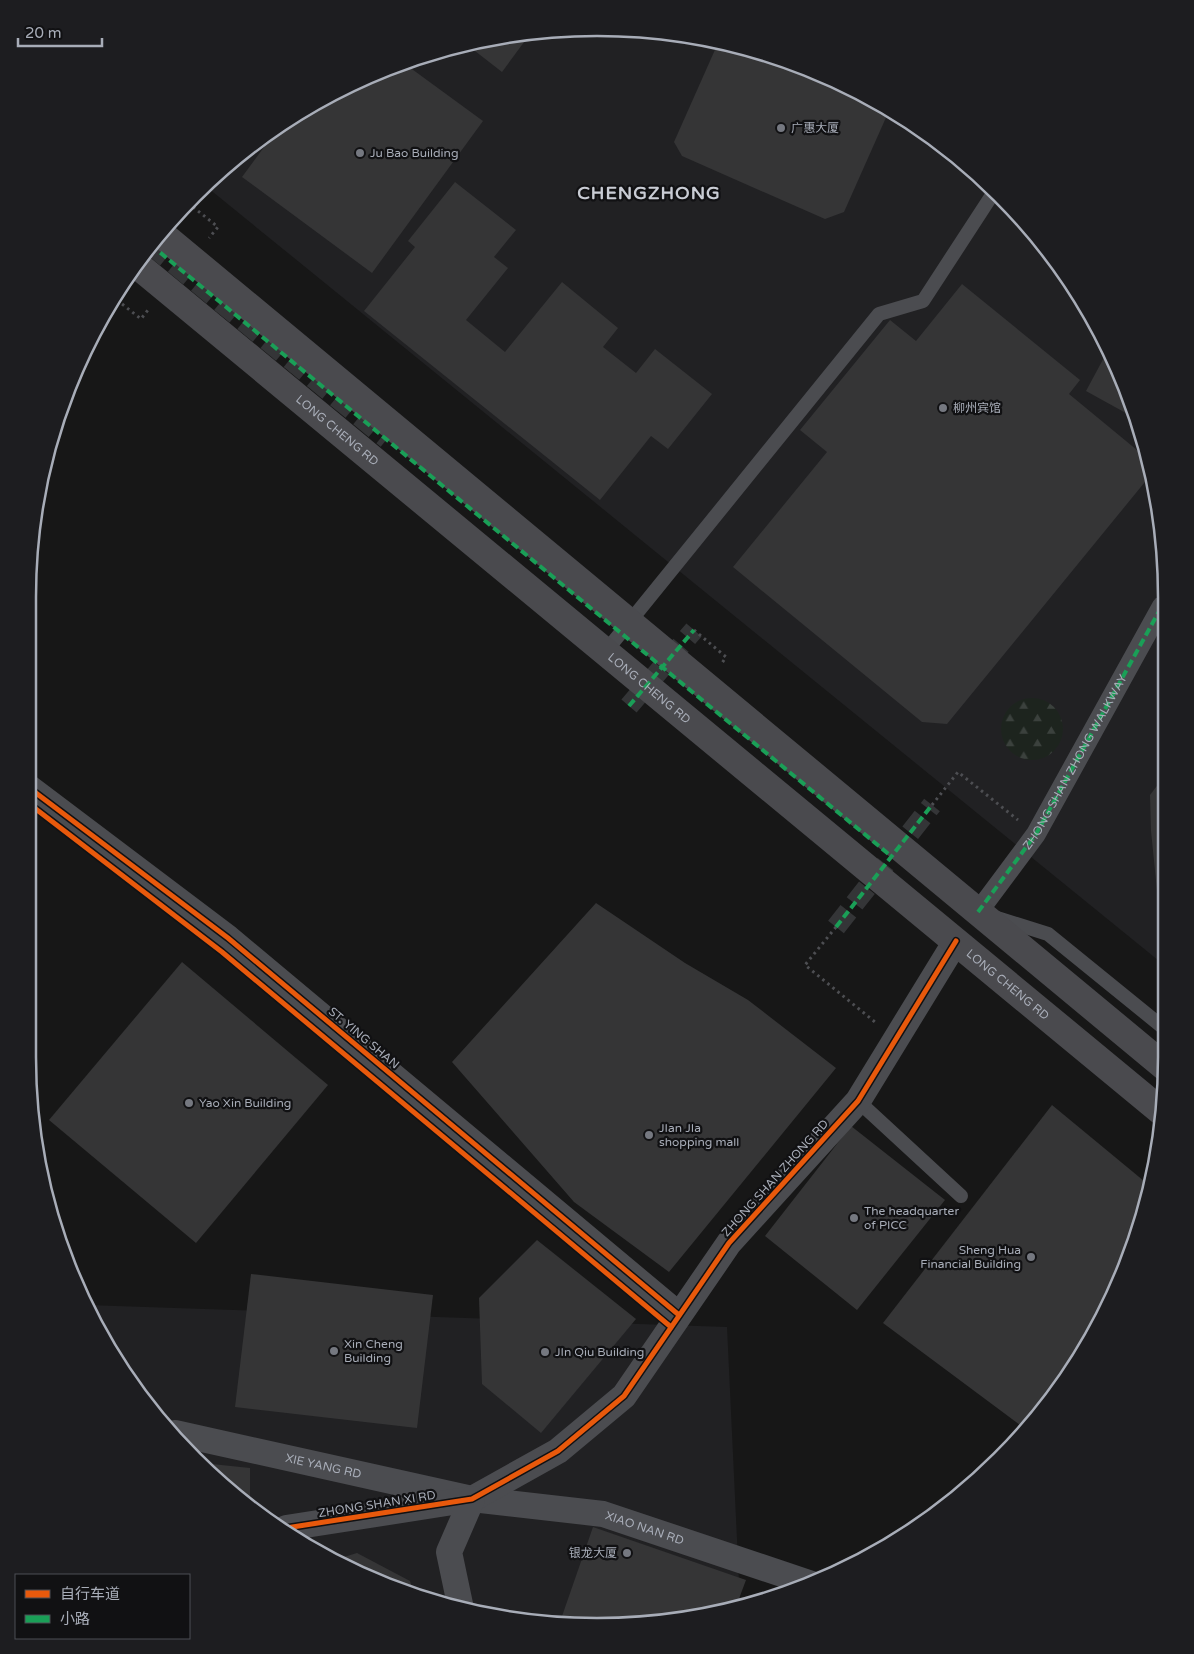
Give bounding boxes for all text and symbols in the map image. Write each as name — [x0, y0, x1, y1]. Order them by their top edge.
scale bar — [18, 15, 101, 47]
text: 20 m — [25, 24, 62, 42]
place label: 广惠大厦 — [791, 121, 839, 135]
marker: 广惠大厦 — [775, 122, 787, 134]
place label: Ju Bao Building — [370, 146, 458, 160]
marker: Ju Bao Building — [354, 147, 366, 159]
district label: CHENGZHONG — [577, 182, 721, 204]
street label: LONG CHENG RD — [293, 392, 381, 468]
place label: 柳州宾馆 — [953, 401, 1001, 415]
marker: 柳州宾馆 — [937, 402, 949, 414]
street label: LONG CHENG RD — [605, 650, 694, 727]
street label: ZHONG SHAN ZHONG WALKWAY — [1020, 672, 1130, 852]
street label: LONG CHENG RD — [964, 946, 1052, 1023]
street label: ST. YING SHAN — [326, 1004, 402, 1072]
place label: Yao Xin Building — [199, 1096, 291, 1110]
marker: Yao Xin Building — [183, 1097, 195, 1109]
street label: ZHONG SHAN ZHONG RD — [719, 1117, 831, 1239]
place label: JIan JIa shopping mall — [659, 1121, 739, 1149]
marker: JIan JIa shopping mall — [643, 1129, 655, 1141]
place label: The headquarter of PICC — [864, 1204, 959, 1232]
marker: The headquarter of PICC — [848, 1212, 860, 1224]
place label: Sheng Hua Financial Building — [920, 1243, 1021, 1271]
marker: Sheng Hua Financial Building — [1025, 1251, 1037, 1263]
place label: Xin Cheng Building — [344, 1337, 403, 1365]
marker: Xin Cheng Building — [328, 1345, 340, 1357]
place label: JIn Qiu Building — [555, 1345, 644, 1359]
marker: JIn Qiu Building — [539, 1346, 551, 1358]
street label: XIE YANG RD — [284, 1451, 363, 1481]
street label: ZHONG SHAN XI RD — [317, 1488, 437, 1520]
street label: XIAO NAN RD — [603, 1508, 686, 1548]
place label: 银龙大厦 — [569, 1546, 617, 1560]
marker: 银龙大厦 — [621, 1547, 633, 1559]
legend — [15, 1574, 190, 1639]
text: 自行车道 — [60, 1585, 120, 1603]
text: 小路 — [60, 1610, 90, 1628]

